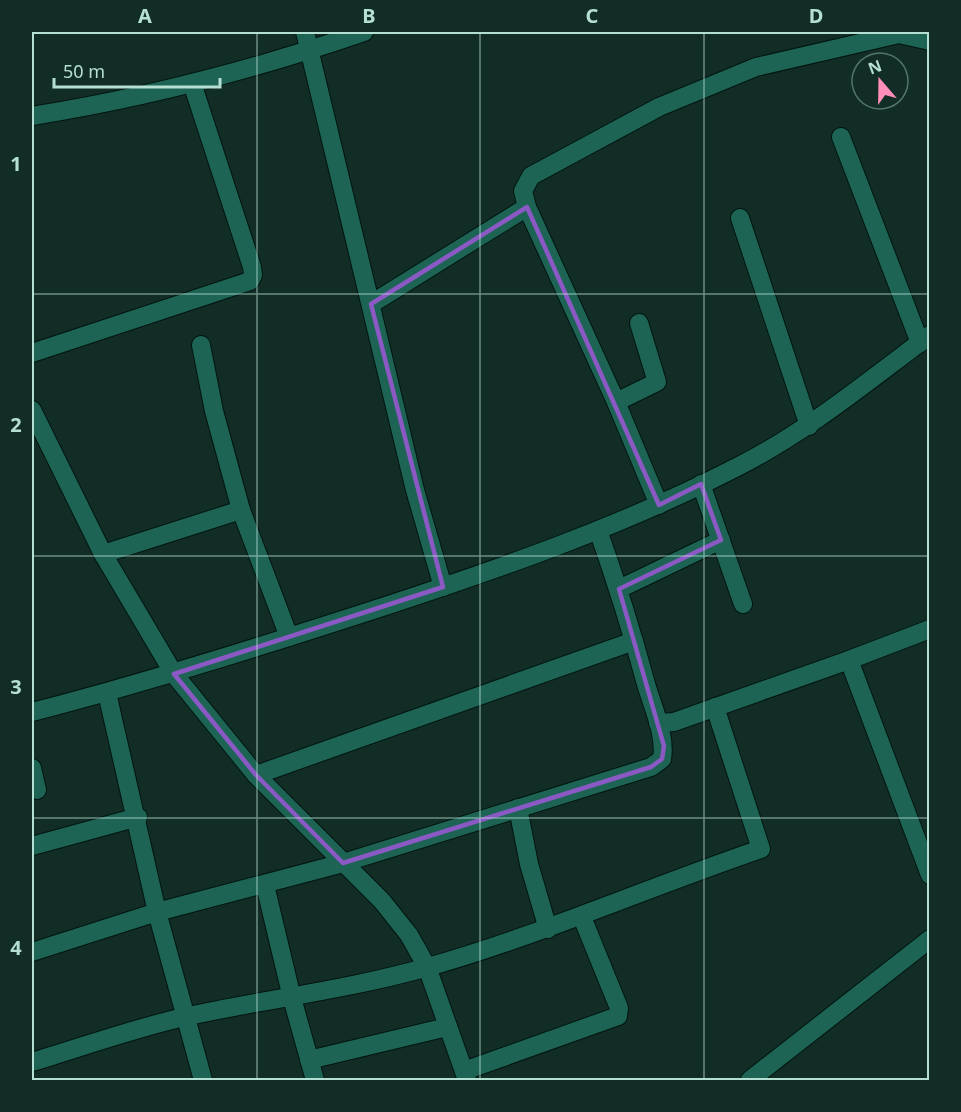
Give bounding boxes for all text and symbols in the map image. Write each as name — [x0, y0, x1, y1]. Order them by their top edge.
text: A — [138, 2, 152, 29]
text: B — [362, 2, 376, 29]
text: C — [586, 2, 599, 29]
text: D — [809, 2, 823, 29]
scale bar — [54, 51, 220, 89]
north arrow — [850, 51, 910, 111]
text: N — [865, 54, 885, 79]
text: 50 m — [63, 59, 105, 83]
text: 1 — [10, 150, 22, 177]
text: 2 — [10, 411, 22, 438]
text: 3 — [10, 673, 22, 700]
text: 4 — [10, 934, 22, 961]

